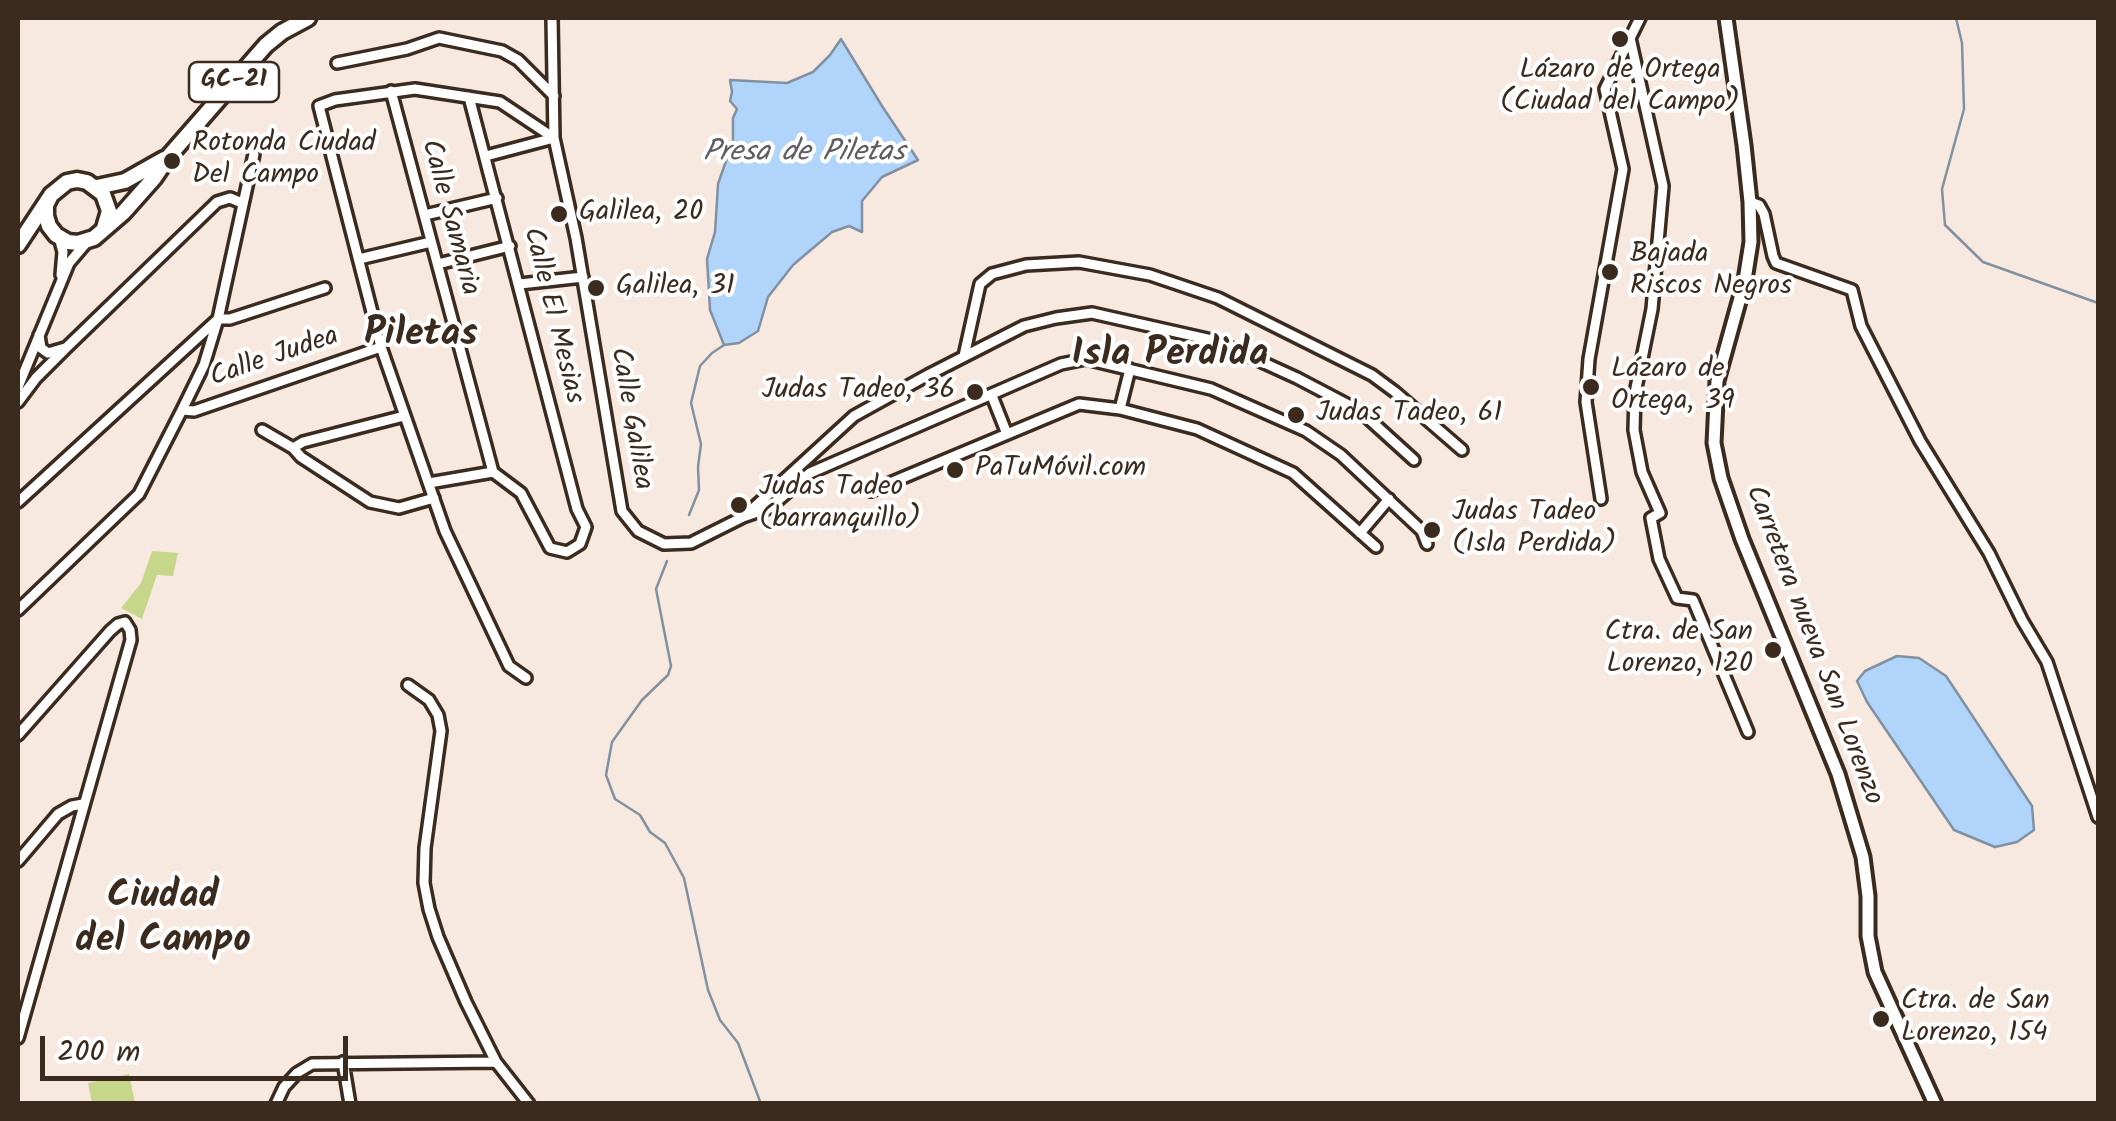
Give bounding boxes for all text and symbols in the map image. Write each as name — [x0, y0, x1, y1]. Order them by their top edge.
marker: Lázaro de Ortega (Ciudad del Campo) — [1609, 28, 1631, 50]
place label: Lázaro de Ortega (Ciudad del Campo) — [1500, 55, 1740, 121]
road number: GC-21 — [189, 62, 279, 102]
place label: Rotonda Ciudad Del Campo — [192, 128, 376, 194]
street label: Calle Samaria — [411, 136, 485, 300]
water label: Presa de Piletas — [703, 137, 905, 173]
marker: Rotonda Ciudad Del Campo — [161, 150, 183, 172]
place label: Galilea, 20 — [579, 197, 703, 231]
marker: Galilea, 20 — [548, 203, 570, 225]
street label: Calle El Mesias — [513, 224, 589, 408]
place label: Bajada Riscos Negros — [1630, 239, 1792, 305]
marker: Bajada Riscos Negros — [1599, 261, 1621, 283]
place label: Galilea, 31 — [616, 271, 735, 305]
marker: Galilea, 31 — [585, 277, 607, 299]
district label: Piletas — [364, 315, 478, 361]
street label: Calle Judea — [206, 321, 344, 397]
district label: Isla Perdida — [1072, 335, 1268, 381]
street label: Calle Galilea — [600, 345, 658, 493]
place label: Lázaro de Ortega, 39 — [1611, 354, 1735, 420]
place label: Judas Tadeo, 36 — [762, 375, 955, 409]
marker: Lázaro de Ortega, 39 — [1580, 376, 1602, 398]
marker: Judas Tadeo, 36 — [964, 381, 986, 403]
place label: Judas Tadeo, 61 — [1316, 398, 1502, 432]
marker: Judas Tadeo, 61 — [1285, 404, 1307, 426]
place label: PaTuMóvil.com — [975, 453, 1146, 487]
marker: PaTuMóvil.com — [944, 459, 966, 481]
place label: Judas Tadeo (barranquillo) — [759, 472, 921, 538]
street label: Carretera nueva San Lorenzo — [1736, 482, 1888, 810]
marker: Judas Tadeo (barranquillo) — [728, 494, 750, 516]
place label: Judas Tadeo (Isla Perdida) — [1452, 497, 1616, 563]
marker: Judas Tadeo (Isla Perdida) — [1421, 519, 1443, 541]
place label: Ctra. de San Lorenzo, 120 — [1604, 617, 1753, 683]
marker: Ctra. de San Lorenzo, 120 — [1762, 639, 1784, 661]
district label: Ciudad del Campo — [75, 877, 251, 966]
place label: Ctra. de San Lorenzo, 154 — [1901, 986, 2050, 1052]
marker: Ctra. de San Lorenzo, 154 — [1870, 1008, 1892, 1030]
scale bar — [45, 1016, 352, 1078]
text: 200 m — [57, 1029, 140, 1077]

